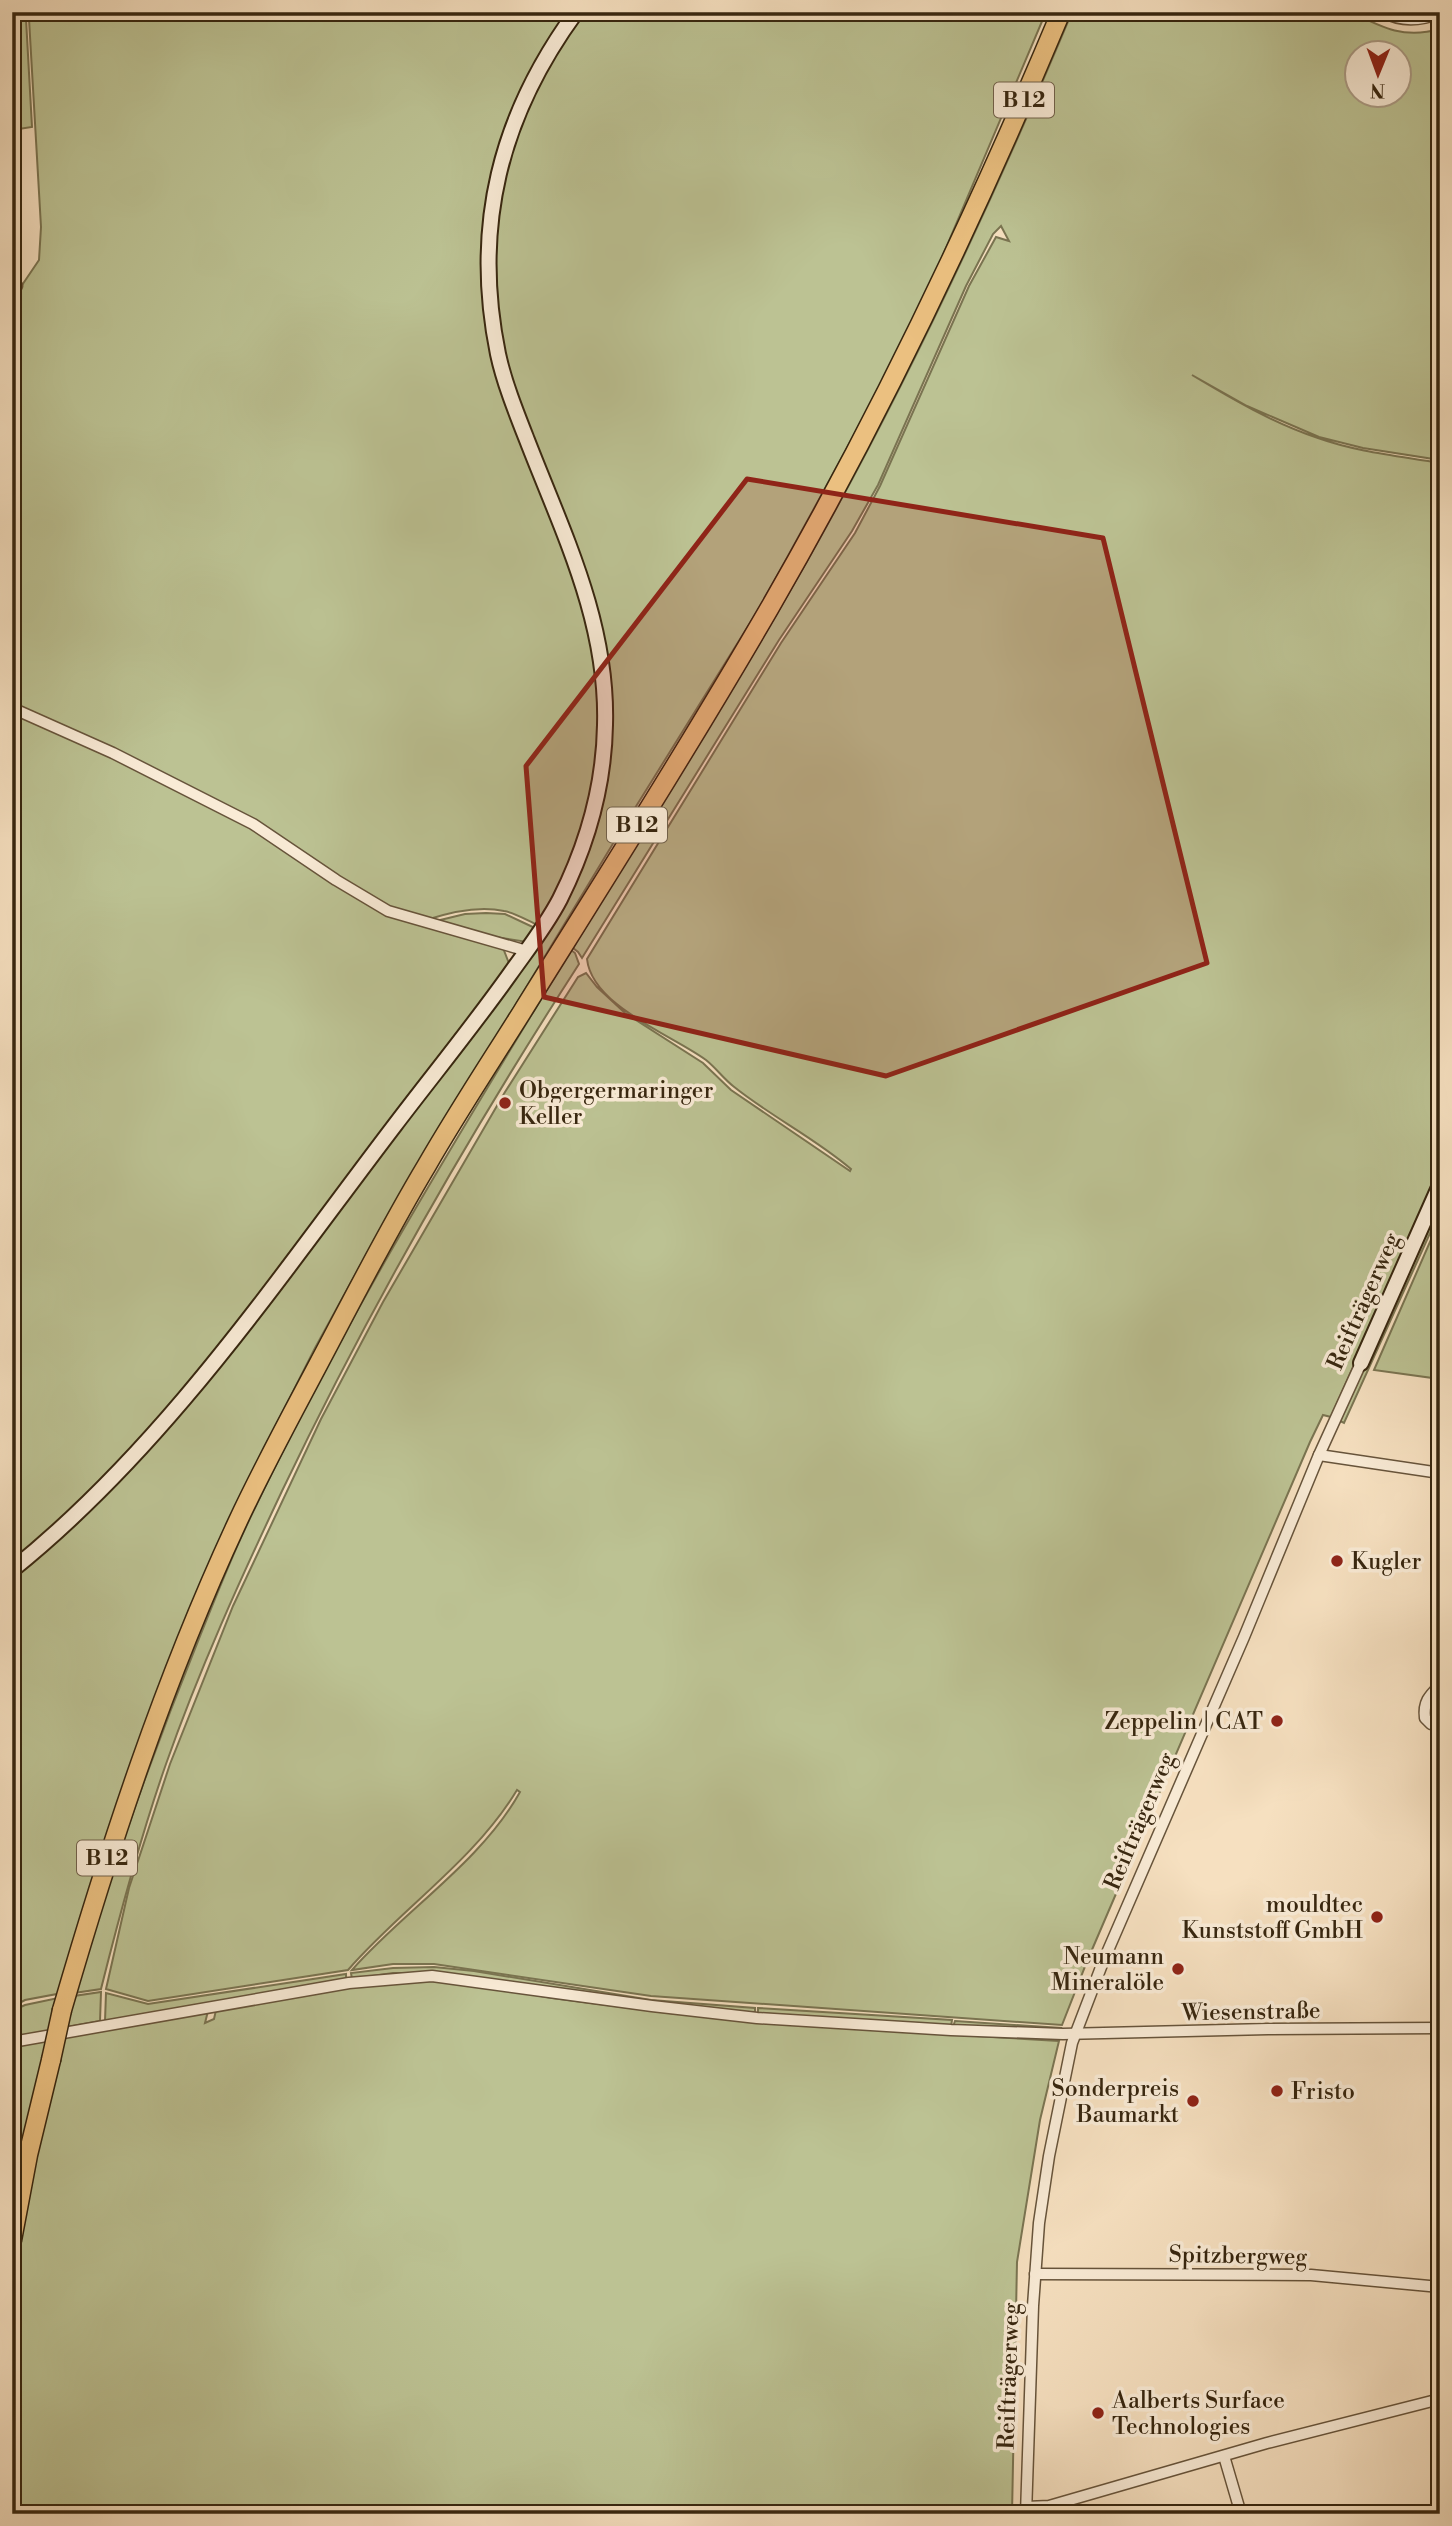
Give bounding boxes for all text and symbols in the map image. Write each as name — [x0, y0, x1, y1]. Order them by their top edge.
north arrow — [1344, 38, 1414, 108]
text: N — [1370, 78, 1385, 102]
road number: B 12 — [994, 82, 1054, 118]
road number: B 12 — [607, 808, 667, 842]
place label: Obgergermaringer Keller — [519, 1077, 713, 1131]
marker: Obgergermaringer Keller — [497, 1095, 513, 1111]
street label: Reifträgerweg — [1321, 1228, 1407, 1374]
place label: Kugler — [1351, 1548, 1422, 1576]
marker: Kugler — [1329, 1553, 1345, 1569]
place label: Zeppelin | CAT — [1104, 1708, 1263, 1736]
marker: Zeppelin | CAT — [1269, 1713, 1285, 1729]
street label: Reifträgerweg — [1098, 1748, 1182, 1895]
road number: B 12 — [77, 1840, 137, 1876]
place label: mouldtec Kunststoff GmbH — [1182, 1891, 1364, 1945]
marker: mouldtec Kunststoff GmbH — [1369, 1909, 1385, 1925]
place label: Neumann Mineralöle — [1051, 1943, 1164, 1997]
marker: Neumann Mineralöle — [1170, 1961, 1186, 1977]
street label: Wiesenstraße — [1180, 1997, 1321, 2027]
place label: Sonderpreis Baumarkt — [1052, 2075, 1179, 2129]
place label: Fristo — [1291, 2078, 1355, 2106]
marker: Fristo — [1269, 2083, 1285, 2099]
marker: Sonderpreis Baumarkt — [1185, 2093, 1201, 2109]
street label: Spitzbergweg — [1168, 2241, 1308, 2271]
street label: Reifträgerweg — [992, 2302, 1026, 2450]
place label: Aalberts Surface Technologies — [1111, 2387, 1285, 2441]
marker: Aalberts Surface Technologies — [1090, 2405, 1106, 2421]

